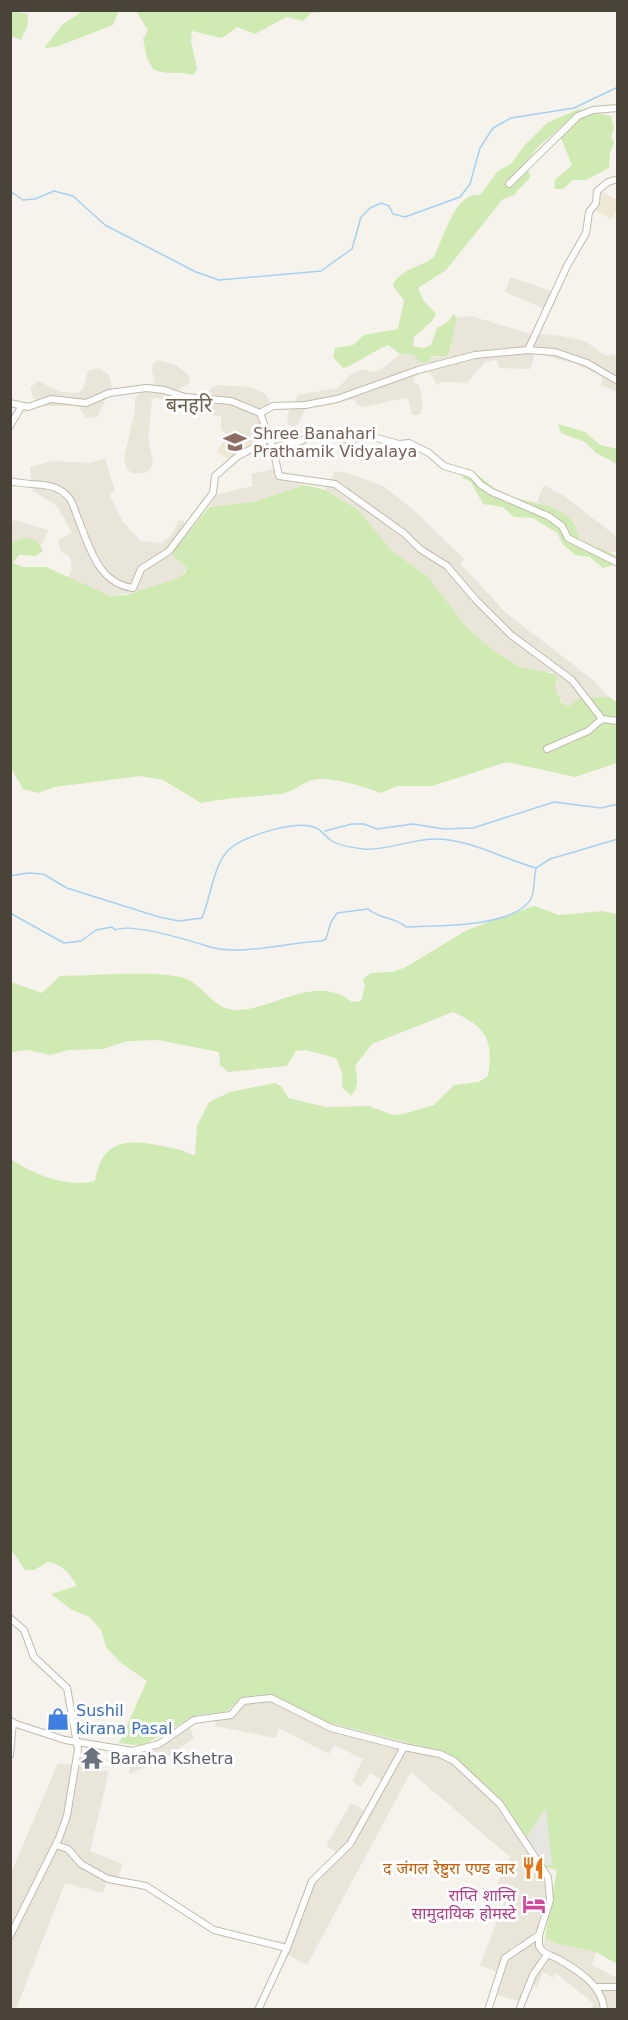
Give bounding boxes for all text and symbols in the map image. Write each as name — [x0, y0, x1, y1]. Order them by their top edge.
district label: बनहरि — [166, 393, 213, 417]
place label: Shree Banahari Prathamik Vidyalaya — [253, 424, 417, 461]
school or university icon: Shree Banahari Prathamik Vidyalaya — [222, 429, 248, 455]
place label: Sushil kirana Pasal — [76, 1701, 172, 1738]
shop icon: Sushil kirana Pasal — [45, 1706, 71, 1732]
temple icon: Baraha Kshetra — [79, 1745, 105, 1771]
place label: Baraha Kshetra — [110, 1749, 234, 1768]
restaurant icon: द जंगल रेष्टुरा एण्ड बार — [520, 1855, 546, 1881]
place label: द जंगल रेष्टुरा एण्ड बार — [383, 1859, 515, 1879]
place label: राप्ति शान्ति सामुदायिक होमस्टे — [412, 1886, 517, 1924]
hotel icon: राप्ति शान्ति सामुदायिक होमस्टे — [521, 1891, 547, 1917]

